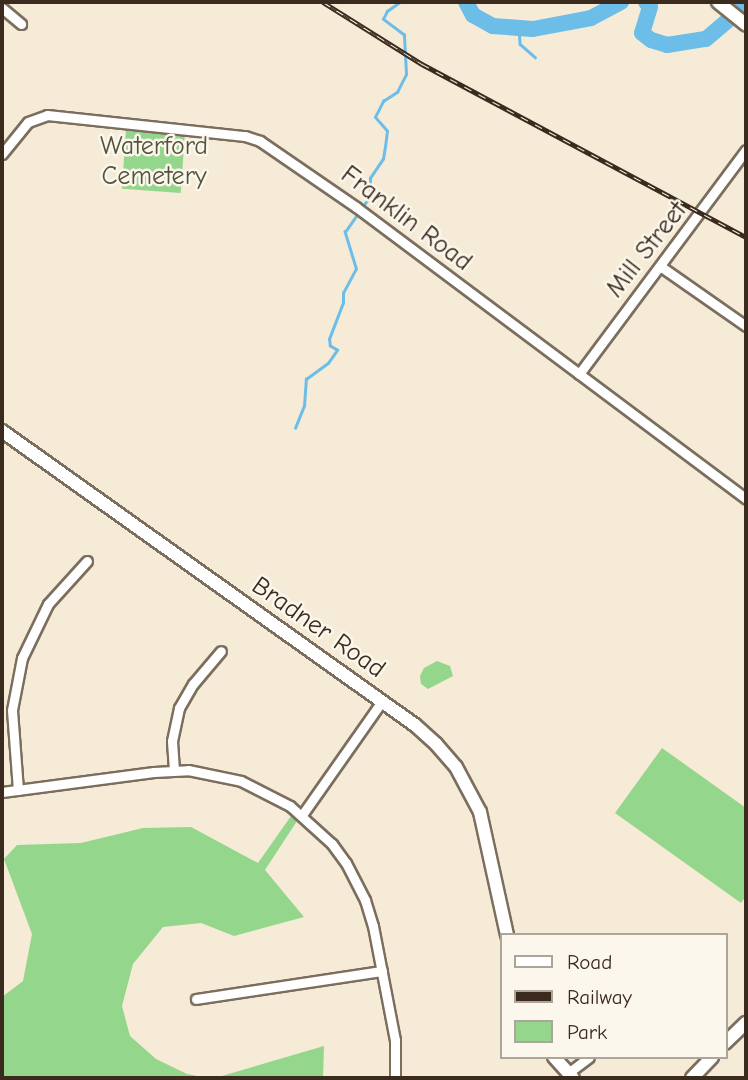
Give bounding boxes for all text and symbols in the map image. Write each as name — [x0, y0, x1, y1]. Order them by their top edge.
park label: Waterford Cemetery — [100, 131, 208, 192]
street label: Franklin Road — [334, 160, 478, 278]
street label: Mill Street — [600, 196, 694, 304]
street label: Bradner Road — [245, 571, 391, 685]
legend — [500, 933, 727, 1059]
text: Road — [567, 950, 612, 974]
text: Railway — [567, 985, 632, 1009]
text: Park — [567, 1020, 607, 1044]

